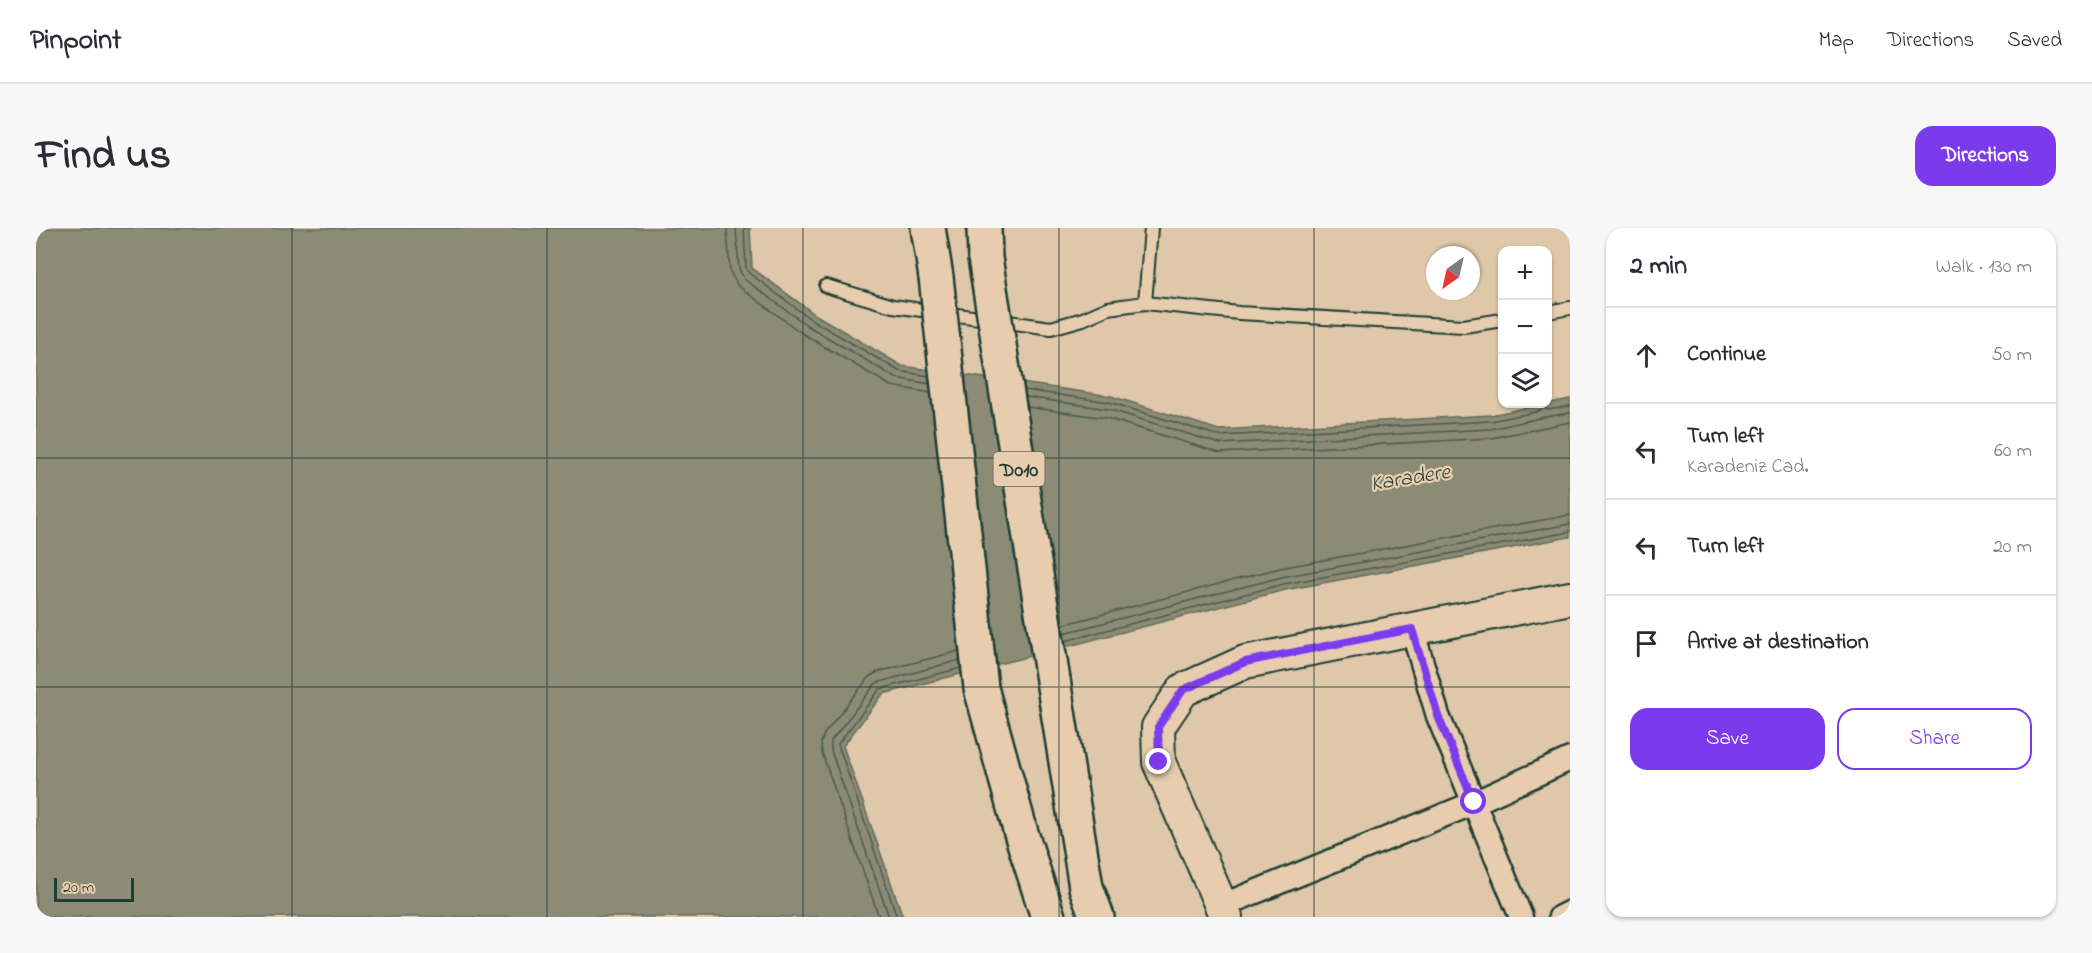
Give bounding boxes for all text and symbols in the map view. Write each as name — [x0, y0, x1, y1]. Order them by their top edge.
text: Pinpoint — [30, 21, 121, 62]
text: Map — [1818, 26, 1854, 56]
text: Directions — [1887, 26, 1974, 56]
text: Saved — [2007, 26, 2062, 56]
text: Find us — [36, 126, 171, 187]
button: Directions — [1915, 126, 2056, 186]
north arrow — [1426, 246, 1480, 300]
map controls — [1498, 246, 1552, 408]
button: + — [1498, 246, 1552, 300]
text: 2 min — [1630, 248, 1687, 286]
text: Walk · 130 m — [1936, 253, 2032, 282]
button: − — [1498, 300, 1552, 354]
icon: ahead — [1630, 339, 1663, 372]
text: Continue — [1687, 339, 1766, 371]
text: 50 m — [1991, 341, 2032, 370]
button: layers — [1498, 354, 1552, 408]
text: Turn left — [1687, 421, 1764, 453]
icon: left — [1630, 435, 1663, 468]
text: 60 m — [1994, 437, 2032, 466]
road number: D010 — [994, 452, 1044, 486]
text: Karadeniz Cad. — [1687, 453, 1809, 482]
water label: Karadere — [1368, 457, 1454, 501]
icon: left — [1630, 531, 1663, 564]
text: Turn left — [1687, 531, 1764, 563]
text: 20 m — [1993, 533, 2032, 562]
icon: arrive — [1630, 627, 1663, 660]
text: Arrive at destination — [1687, 627, 1869, 659]
button: Save — [1630, 708, 1825, 770]
button: Share — [1837, 708, 2032, 770]
route end — [1145, 748, 1171, 774]
route start — [1460, 788, 1486, 814]
scale bar — [54, 875, 134, 902]
text: 20 m — [63, 876, 94, 900]

